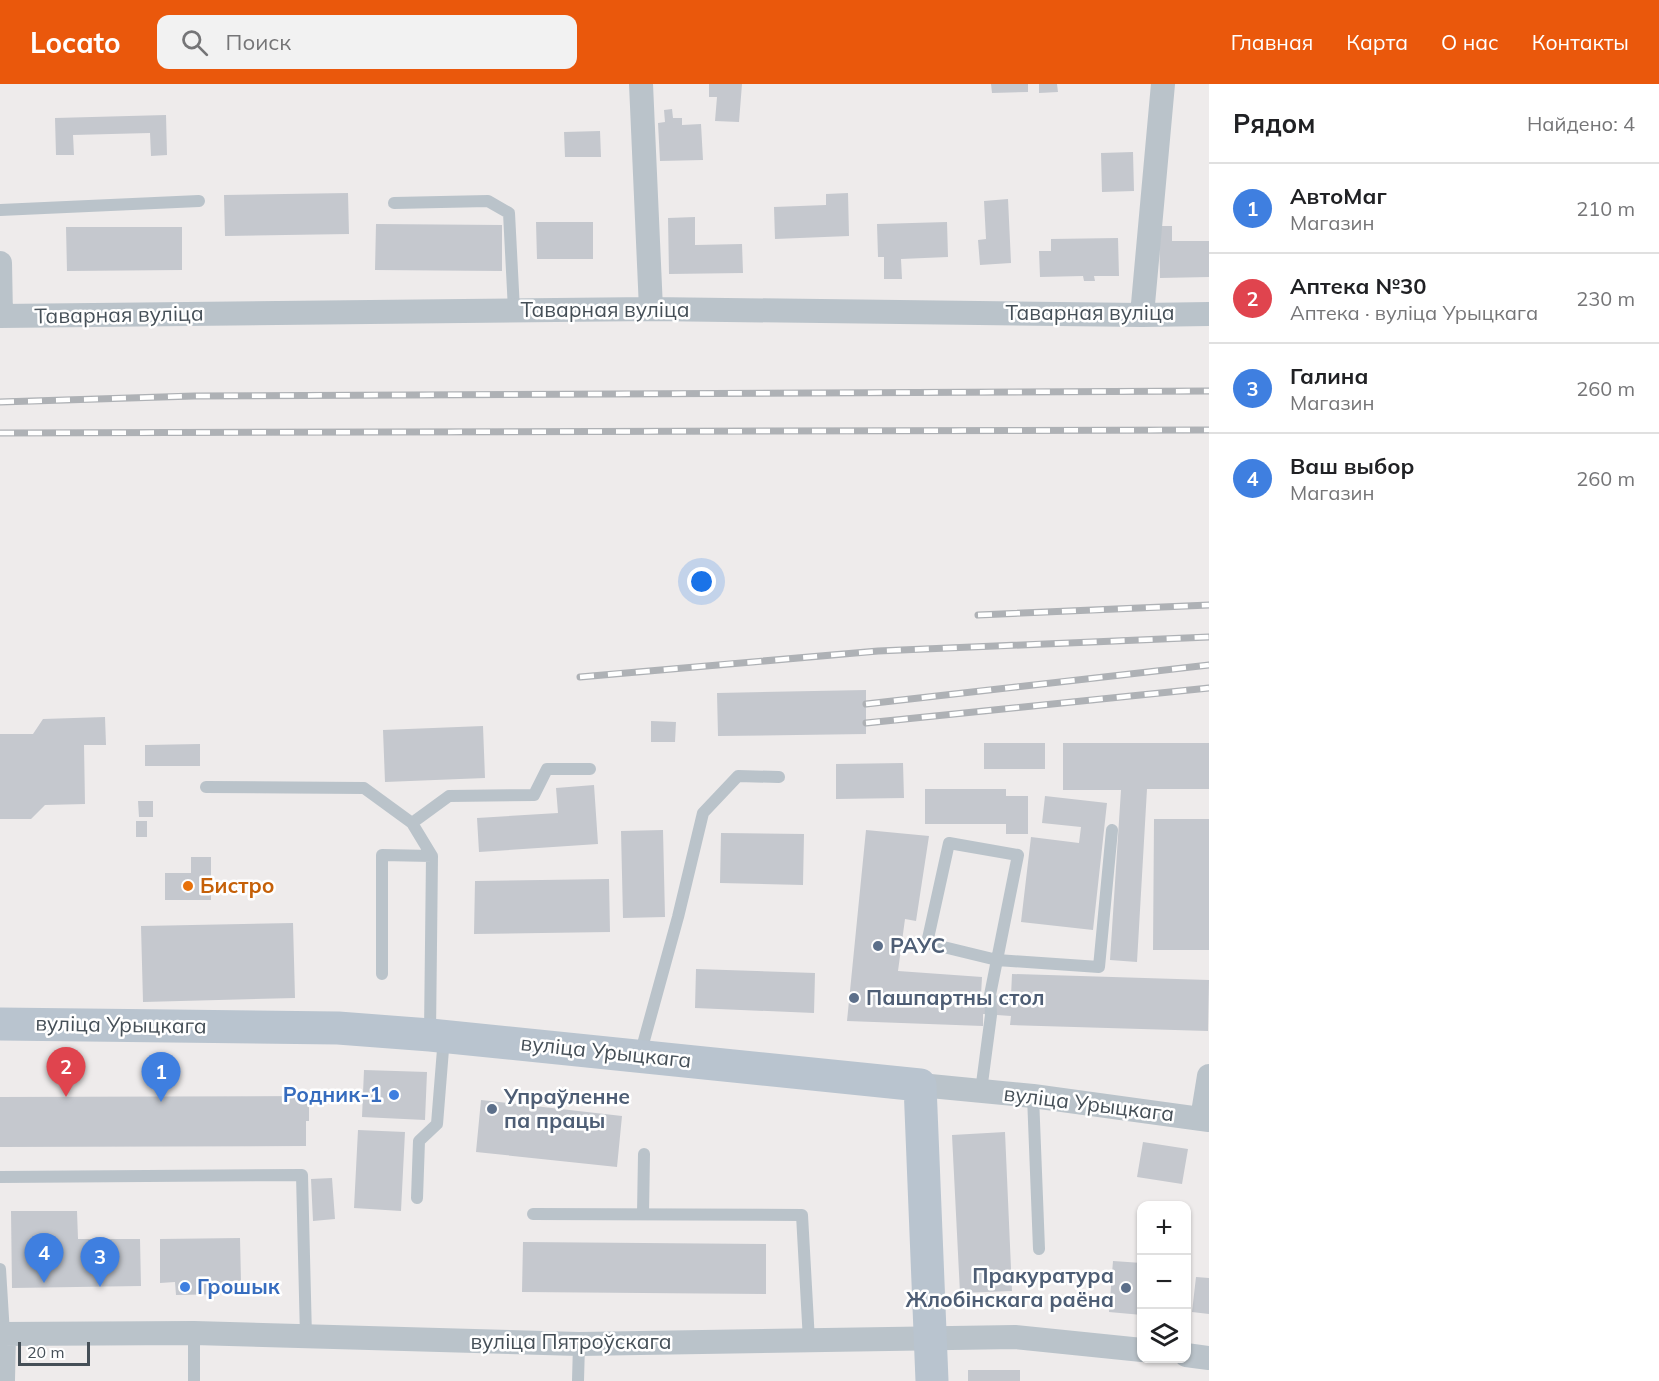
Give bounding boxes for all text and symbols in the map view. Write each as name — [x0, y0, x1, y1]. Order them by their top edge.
search box — [157, 15, 577, 69]
text: Locato — [30, 25, 121, 60]
icon: search — [178, 26, 211, 59]
text: Поиск — [226, 28, 291, 56]
text: Главная — [1231, 29, 1313, 55]
text: Карта — [1346, 29, 1408, 55]
text: О нас — [1441, 29, 1499, 55]
text: Контакты — [1532, 29, 1629, 55]
text: Рядом — [1233, 107, 1316, 140]
text: Найдено: 4 — [1527, 111, 1635, 136]
text: АвтоМаг — [1290, 182, 1387, 210]
text: 1 — [1247, 196, 1259, 221]
text: 210 m — [1576, 196, 1635, 221]
text: Магазин — [1290, 210, 1374, 235]
text: Аптека №30 — [1290, 272, 1426, 300]
text: 2 — [1247, 286, 1259, 311]
text: 230 m — [1576, 286, 1635, 311]
street label: Таварная вуліца — [520, 296, 690, 322]
street label: Таварная вуліца — [1005, 299, 1175, 325]
street label: Таварная вуліца — [34, 300, 204, 328]
text: Аптека · вуліца Урыцкага — [1290, 300, 1538, 325]
text: Галина — [1290, 362, 1368, 390]
text: 3 — [1247, 376, 1259, 401]
text: 260 m — [1576, 376, 1635, 401]
text: Магазин — [1290, 390, 1374, 415]
text: Ваш выбор — [1290, 452, 1415, 480]
text: 4 — [1247, 466, 1259, 491]
text: 260 m — [1576, 466, 1635, 491]
text: Магазин — [1290, 480, 1374, 505]
your location — [687, 567, 716, 596]
place label: Бистро — [200, 872, 274, 898]
marker: Бистро — [181, 879, 195, 893]
place label: РАУС — [890, 932, 945, 958]
marker: РАУС — [871, 939, 885, 953]
place label: Пашпартны стол — [866, 984, 1045, 1010]
marker: Пашпартны стол — [847, 991, 861, 1005]
street label: вуліца Урыцкага — [35, 1010, 207, 1038]
street label: вуліца Урыцкага — [519, 1029, 693, 1073]
pin: 2 — [46, 1048, 86, 1097]
pin: 1 — [142, 1052, 180, 1102]
street label: вуліца Урыцкага — [1002, 1080, 1176, 1126]
place label: Родник-1 — [283, 1081, 382, 1107]
place label: Упраўленне па працы — [503, 1083, 630, 1133]
marker: Родник-1 — [387, 1088, 401, 1102]
marker: Упраўленне па працы — [485, 1102, 499, 1116]
map controls — [1137, 1201, 1191, 1363]
button: + — [1137, 1201, 1191, 1255]
pin: 4 — [24, 1234, 63, 1283]
pin: 3 — [80, 1238, 120, 1287]
button: − — [1137, 1255, 1191, 1309]
place label: Пракуратура Жлобінскага раёна — [905, 1262, 1114, 1312]
place label: Грошык — [197, 1273, 281, 1299]
marker: Грошык — [178, 1280, 192, 1294]
marker: Пракуратура Жлобінскага раёна — [1119, 1281, 1133, 1295]
button: layers — [1137, 1309, 1191, 1363]
street label: вуліца Пятроўскага — [470, 1328, 672, 1354]
scale bar — [18, 1339, 90, 1366]
text: 20 m — [27, 1342, 64, 1362]

